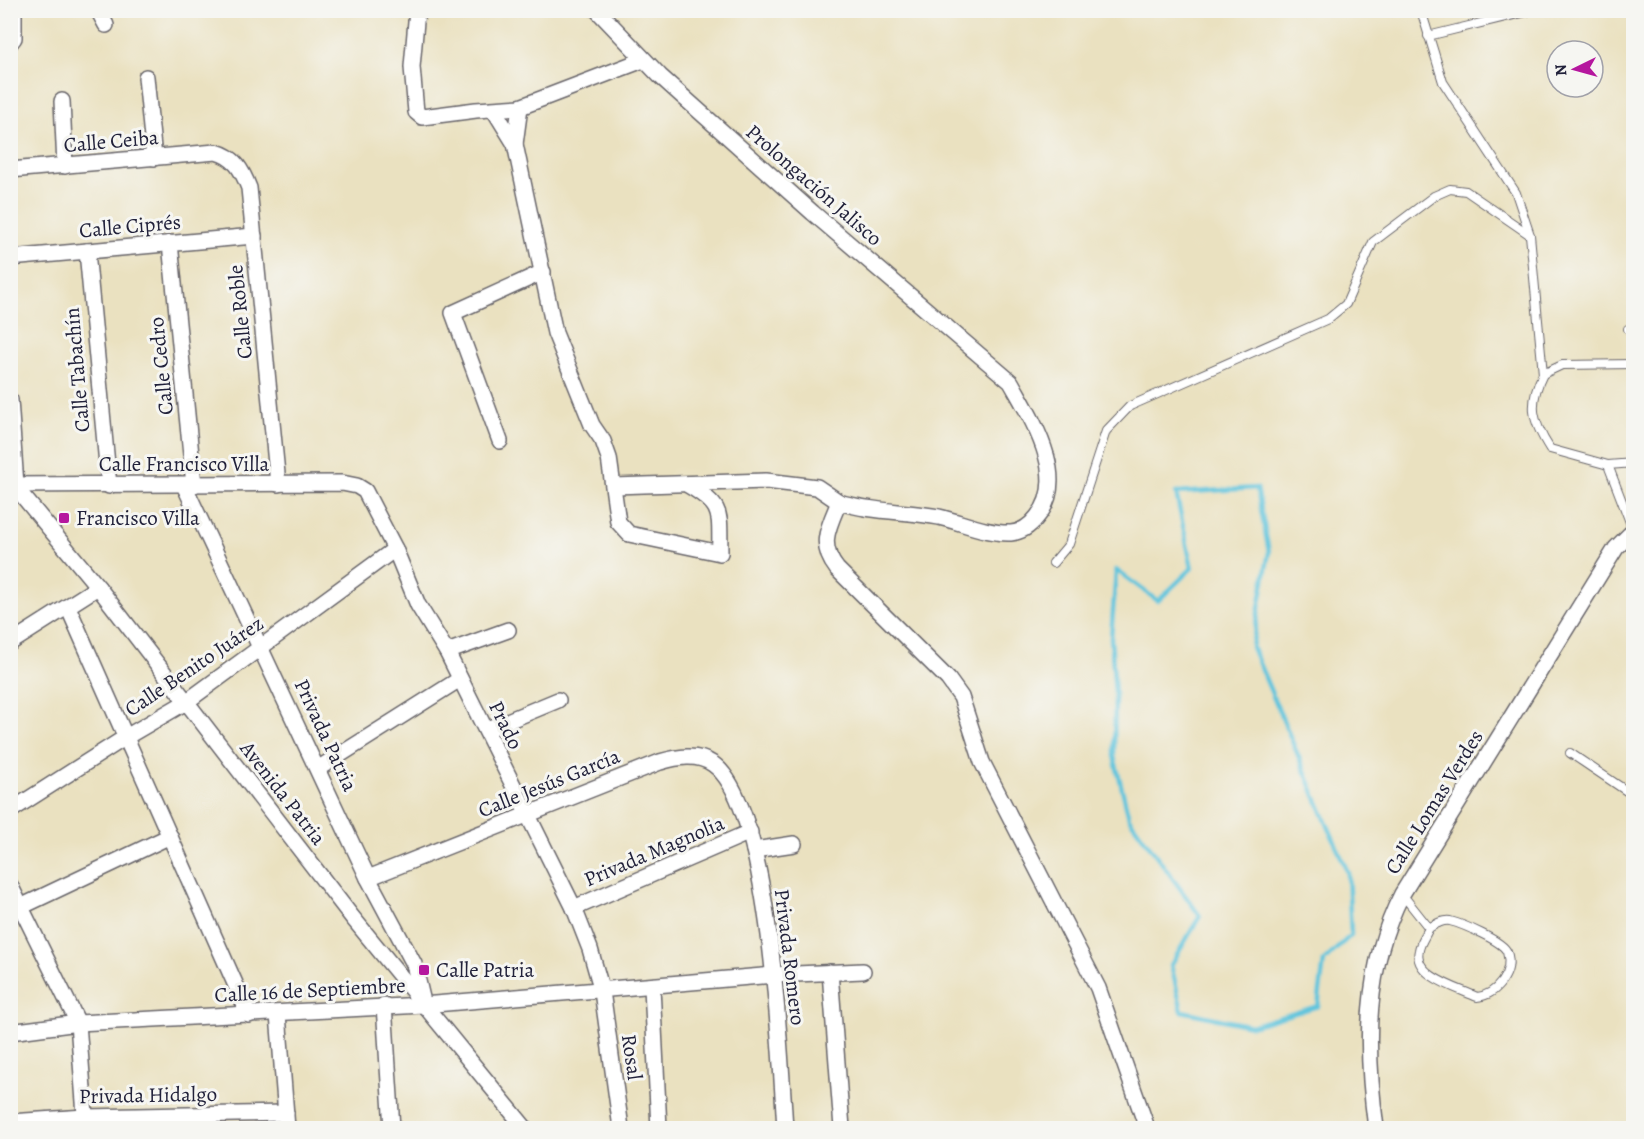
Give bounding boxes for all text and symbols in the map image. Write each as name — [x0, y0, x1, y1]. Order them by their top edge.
north arrow — [1545, 39, 1605, 99]
text: N — [1550, 63, 1573, 77]
street label: Prolongación Jalisco — [740, 118, 888, 252]
street label: Calle Ceiba — [62, 123, 160, 159]
street label: Calle Ciprés — [78, 208, 182, 244]
street label: Calle Roble — [221, 263, 259, 361]
street label: Calle Tabachín — [58, 307, 96, 433]
street label: Calle Cedro — [142, 316, 180, 416]
street label: Calle Francisco Villa — [99, 450, 270, 478]
place label: Francisco Villa — [76, 504, 200, 532]
marker: Francisco Villa — [57, 511, 71, 525]
street label: Calle Benito Juárez — [119, 609, 269, 723]
street label: Privada Patria — [288, 674, 364, 796]
street label: Prado — [482, 696, 530, 754]
street label: Calle Lomas Verdes — [1378, 724, 1490, 880]
street label: Avenida Patria — [233, 735, 332, 851]
street label: Calle Jesús García — [474, 742, 624, 824]
street label: Privada Magnolia — [579, 809, 729, 893]
street label: Privada Romero — [768, 887, 812, 1027]
place label: Calle Patria — [436, 956, 535, 984]
marker: Calle Patria — [417, 963, 431, 977]
street label: Calle 16 de Septiembre — [214, 971, 406, 1009]
street label: Rosal — [615, 1032, 649, 1082]
street label: Privada Hidalgo — [79, 1080, 217, 1110]

